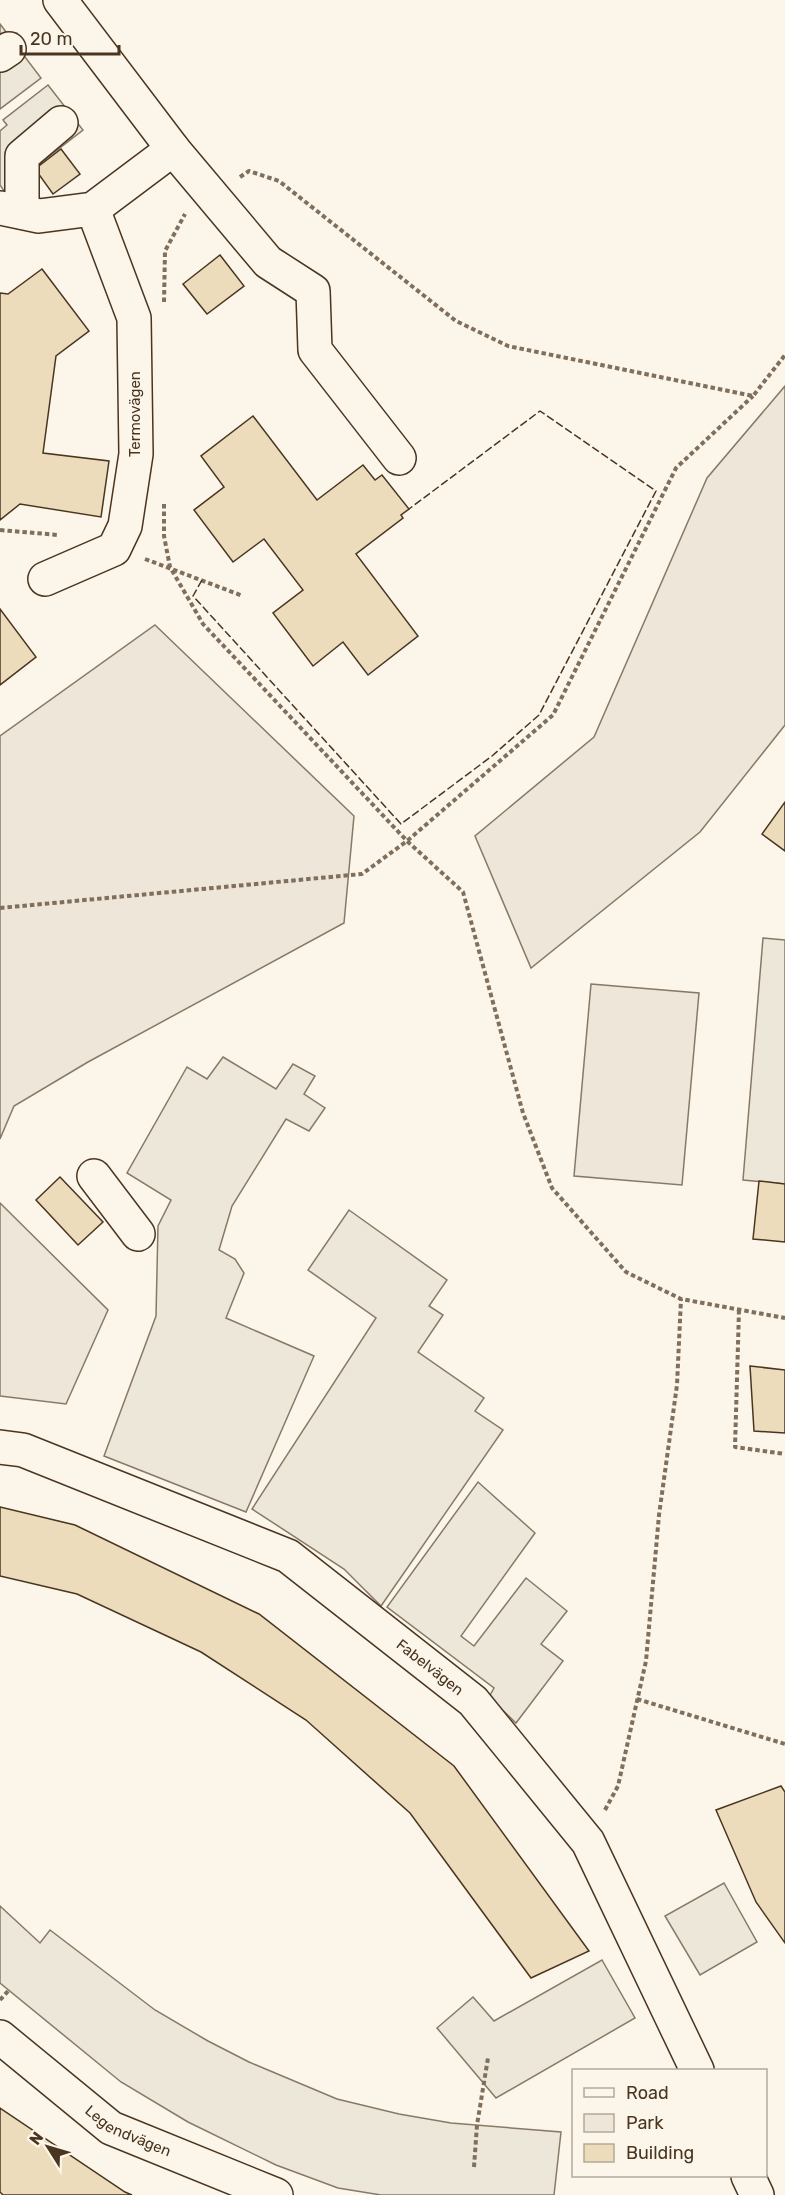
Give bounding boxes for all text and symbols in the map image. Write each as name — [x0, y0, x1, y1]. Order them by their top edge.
scale bar — [21, 18, 118, 56]
text: 20 m — [30, 28, 72, 50]
street label: Termovägen — [126, 371, 144, 457]
street label: Fabelvägen — [393, 1635, 467, 1699]
legend — [572, 2069, 767, 2177]
text: Road — [626, 2082, 669, 2104]
street label: Legendvägen — [81, 2101, 174, 2160]
text: Park — [626, 2112, 664, 2134]
north arrow — [18, 2117, 78, 2177]
text: N — [25, 2128, 47, 2149]
text: Building — [626, 2142, 694, 2164]

